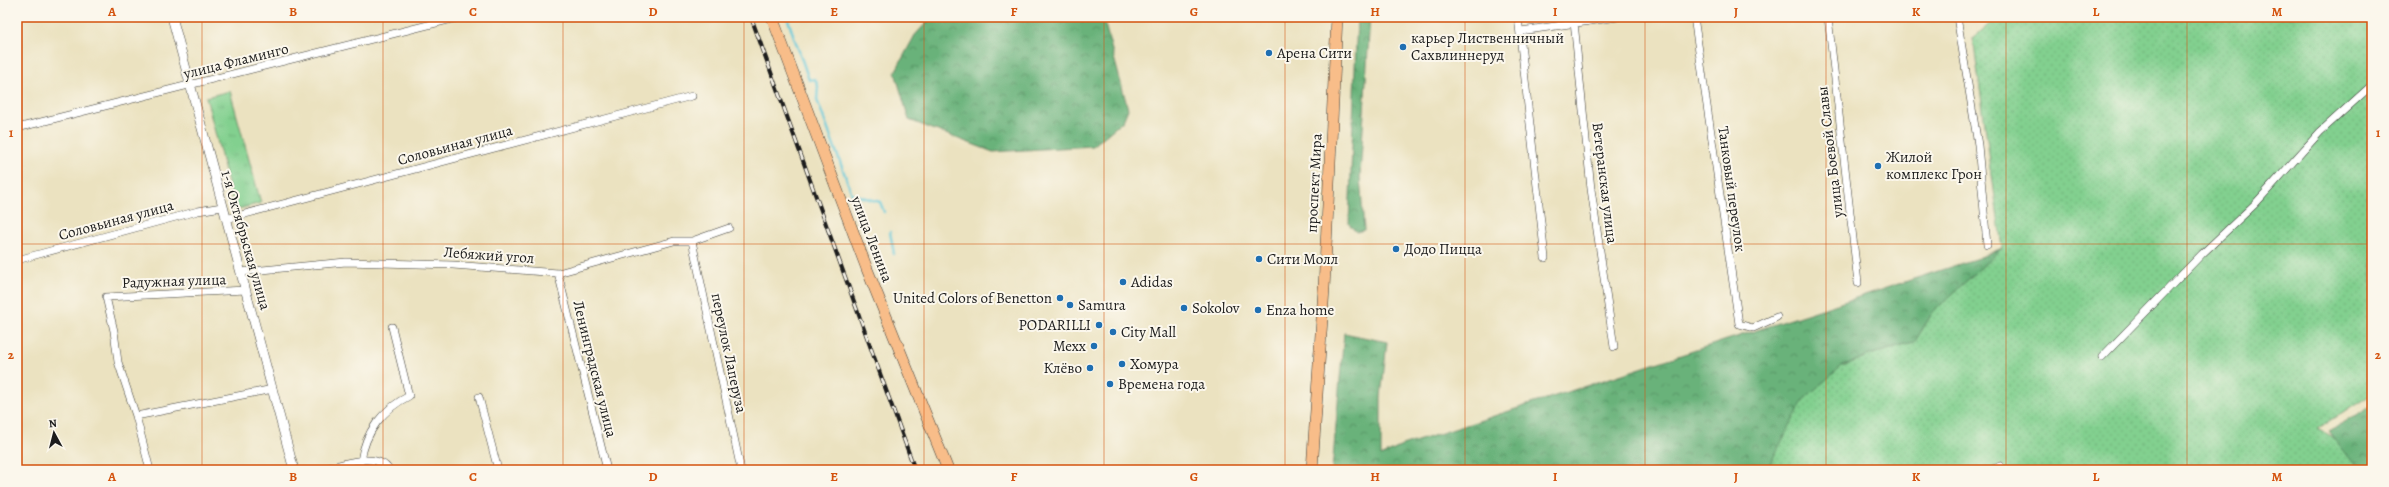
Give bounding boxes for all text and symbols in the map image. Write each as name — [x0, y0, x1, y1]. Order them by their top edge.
text: A — [107, 3, 117, 20]
text: B — [289, 3, 297, 20]
text: C — [469, 3, 477, 20]
text: D — [648, 3, 658, 20]
text: E — [830, 3, 838, 20]
text: F — [1011, 3, 1018, 20]
text: G — [1190, 3, 1198, 20]
text: H — [1370, 3, 1380, 20]
text: I — [1553, 3, 1558, 20]
text: J — [1734, 3, 1738, 20]
text: K — [1912, 3, 1921, 20]
text: L — [2093, 3, 2100, 20]
text: M — [2272, 3, 2283, 20]
place label: карьер Лиственничный Сахвлиннеруд — [1411, 28, 1564, 65]
street label: улица Фламинго — [180, 38, 291, 84]
marker: карьер Лиственничный Сахвлиннеруд — [1398, 42, 1408, 52]
place label: Арена Сити — [1276, 43, 1352, 63]
marker: Арена Сити — [1264, 48, 1274, 58]
street label: улица Боевой Славы — [1812, 85, 1848, 220]
street label: Соловьиная улица — [395, 120, 515, 170]
street label: Ветеранская улица — [1588, 121, 1622, 245]
text: 1 — [9, 124, 14, 141]
text: 1 — [2376, 124, 2381, 141]
street label: Танковый переулок — [1713, 125, 1751, 253]
street label: проспект Мира — [1301, 133, 1327, 233]
place label: Жилой комплекс Грон — [1886, 147, 1982, 184]
marker: Жилой комплекс Грон — [1873, 161, 1883, 171]
street label: 1-я Октябрьская улица — [216, 168, 276, 312]
street label: улица Ленина — [846, 192, 898, 285]
street label: Соловьиная улица — [56, 195, 176, 245]
place label: Додо Пицца — [1404, 239, 1482, 259]
street label: Лебяжий угол — [443, 242, 535, 268]
marker: Додо Пицца — [1391, 244, 1401, 254]
place label: Сити Молл — [1267, 249, 1338, 269]
marker: Сити Молл — [1254, 254, 1264, 264]
street label: Радужная улица — [121, 269, 227, 293]
place label: Adidas — [1130, 272, 1173, 292]
marker: Adidas — [1118, 277, 1128, 287]
place label: United Colors of Benetton — [893, 288, 1052, 308]
street label: переулок Лаперуза — [707, 291, 752, 415]
marker: United Colors of Benetton — [1055, 293, 1065, 303]
place label: Samura — [1078, 295, 1126, 315]
street label: Ленинградская улица — [568, 298, 622, 440]
place label: Sokolov — [1192, 298, 1240, 318]
marker: Samura — [1065, 300, 1075, 310]
place label: Enza home — [1266, 300, 1334, 320]
marker: Sokolov — [1179, 303, 1189, 313]
marker: Enza home — [1253, 305, 1263, 315]
place label: PODARILLI — [1019, 315, 1091, 335]
marker: PODARILLI — [1094, 320, 1104, 330]
place label: City Mall — [1121, 322, 1176, 342]
marker: City Mall — [1108, 327, 1118, 337]
place label: Mexx — [1053, 336, 1086, 356]
marker: Mexx — [1089, 341, 1099, 351]
text: 2 — [8, 346, 15, 363]
text: 2 — [2375, 346, 2382, 363]
place label: Хомура — [1130, 354, 1179, 374]
place label: Клёво — [1043, 358, 1082, 378]
marker: Хомура — [1117, 359, 1127, 369]
marker: Клёво — [1085, 363, 1095, 373]
place label: Времена года — [1118, 374, 1205, 394]
marker: Времена года — [1105, 379, 1115, 389]
north arrow — [34, 413, 74, 453]
text: N — [48, 416, 58, 432]
text: A — [107, 468, 117, 485]
text: B — [289, 468, 297, 485]
text: C — [469, 468, 477, 485]
text: D — [648, 468, 658, 485]
text: E — [830, 468, 838, 485]
text: F — [1011, 468, 1018, 485]
text: G — [1190, 468, 1198, 485]
text: H — [1370, 468, 1380, 485]
text: I — [1553, 468, 1558, 485]
text: J — [1734, 468, 1738, 485]
text: K — [1912, 468, 1921, 485]
text: L — [2093, 468, 2100, 485]
text: M — [2272, 468, 2283, 485]

